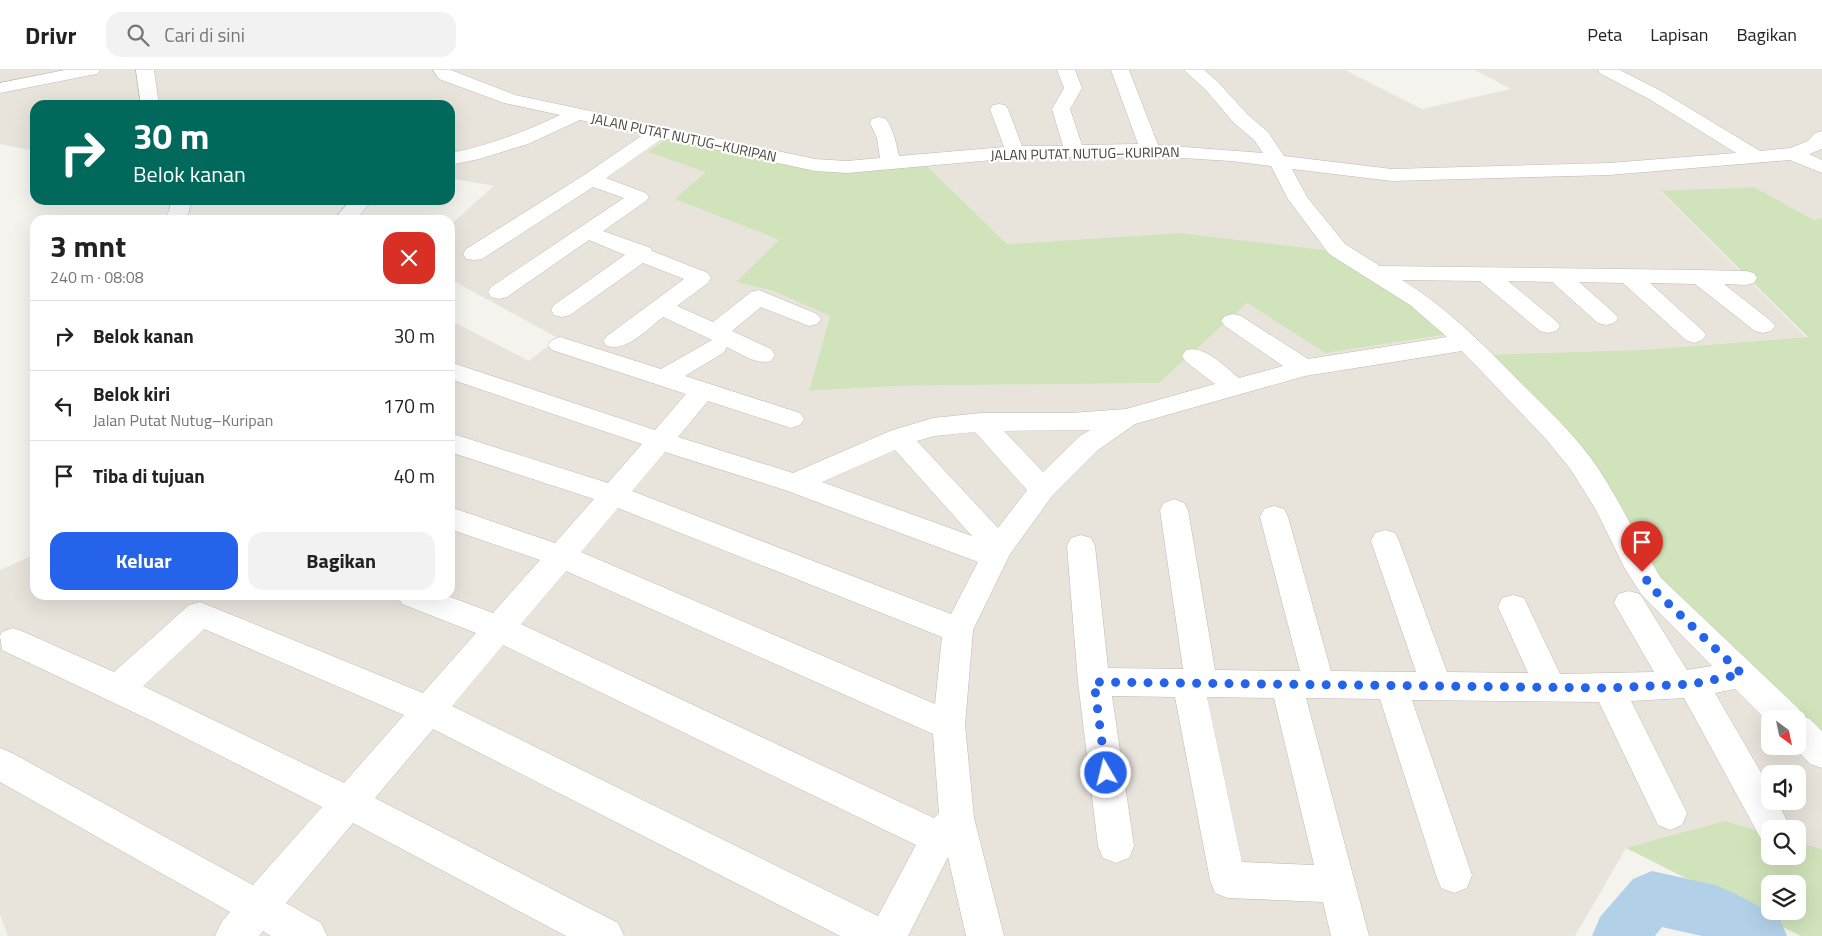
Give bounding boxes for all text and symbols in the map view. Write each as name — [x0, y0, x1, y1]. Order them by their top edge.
search box — [106, 12, 456, 57]
text: Drivr — [25, 17, 76, 53]
text: Cari di sini — [164, 20, 245, 49]
icon: search — [124, 21, 152, 49]
text: Peta — [1587, 21, 1622, 48]
text: Lapisan — [1650, 21, 1708, 48]
text: Bagikan — [1736, 21, 1797, 48]
street label: JALAN PUTAT NUTUG–KURIPAN — [589, 107, 779, 167]
text: 30 m — [133, 109, 209, 163]
icon: right — [50, 120, 115, 185]
street label: JALAN PUTAT NUTUG–KURIPAN — [990, 141, 1180, 165]
text: Belok kanan — [133, 157, 246, 191]
text: 3 mnt — [50, 223, 126, 269]
button: close — [383, 232, 435, 284]
text: 240 m · 08:08 — [50, 265, 144, 289]
text: Belok kanan — [93, 321, 194, 350]
text: 30 m — [394, 321, 435, 350]
icon: right — [50, 322, 78, 350]
text: Belok kiri — [93, 379, 170, 408]
text: 170 m — [383, 391, 435, 420]
icon: left — [50, 392, 78, 420]
text: Jalan Putat Nutug–Kuripan — [93, 408, 273, 432]
text: Tiba di tujuan — [93, 461, 205, 490]
text: 40 m — [394, 461, 435, 490]
icon: arrive — [50, 462, 78, 490]
pin — [1621, 521, 1663, 572]
icon: arrive — [1628, 528, 1656, 556]
button: Keluar — [50, 532, 238, 590]
button: Bagikan — [248, 532, 435, 590]
north arrow — [1761, 710, 1806, 755]
map controls — [1761, 710, 1806, 920]
position arrow — [1079, 746, 1131, 798]
button: sound — [1761, 765, 1806, 810]
button: search — [1761, 820, 1806, 865]
button: layers — [1761, 875, 1806, 920]

